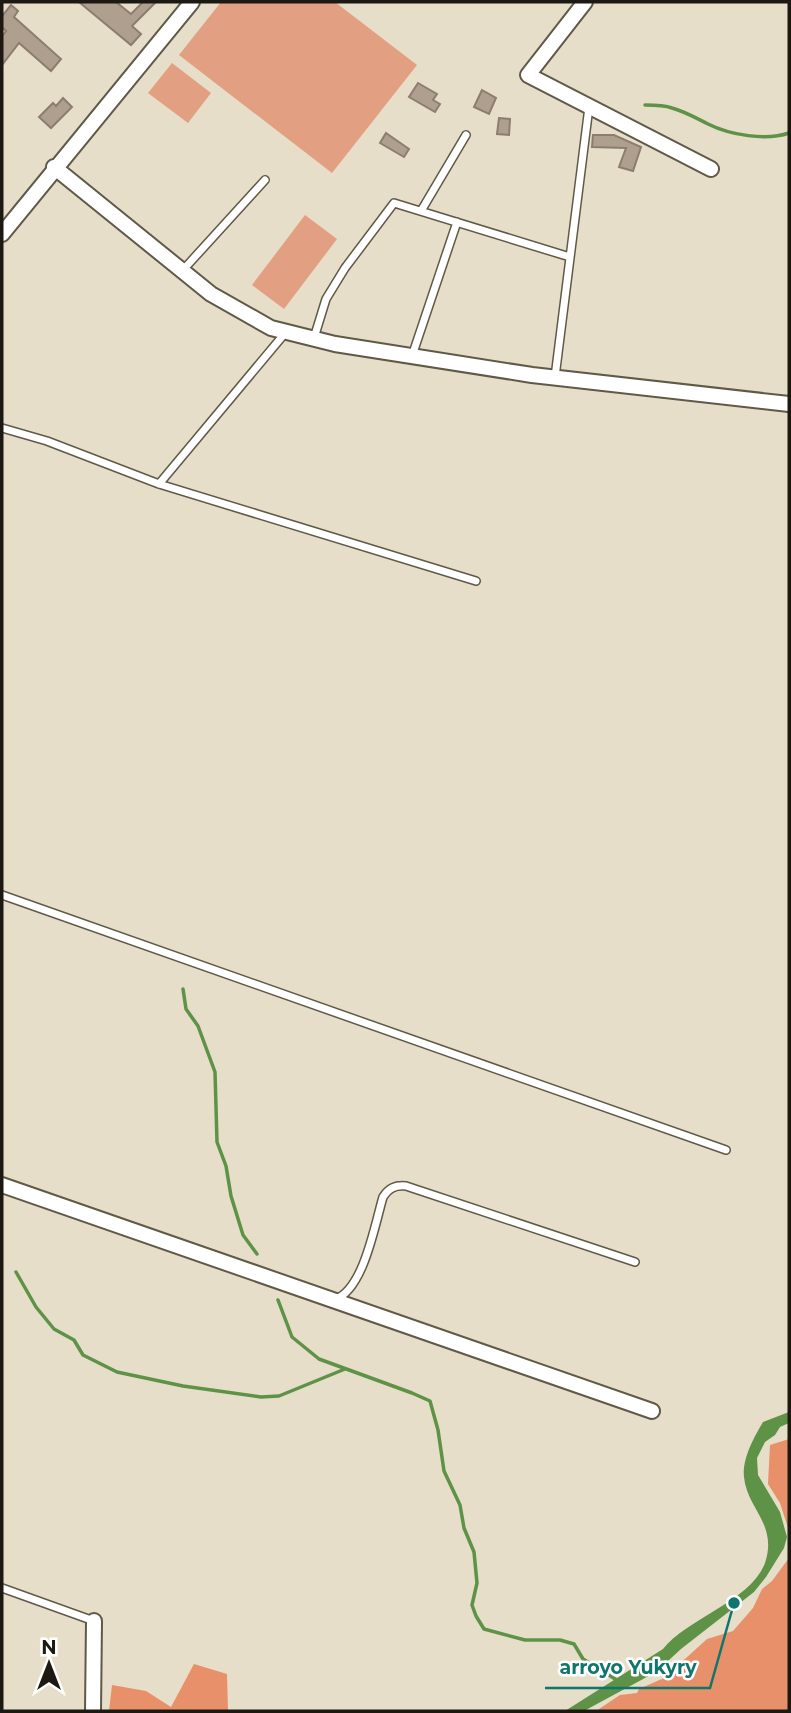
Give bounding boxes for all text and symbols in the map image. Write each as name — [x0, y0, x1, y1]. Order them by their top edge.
north arrow — [14, 1629, 84, 1699]
text: N — [41, 1636, 57, 1659]
callout: arroyo Yukyry — [545, 1648, 710, 1688]
text: arroyo Yukyry — [559, 1656, 697, 1679]

